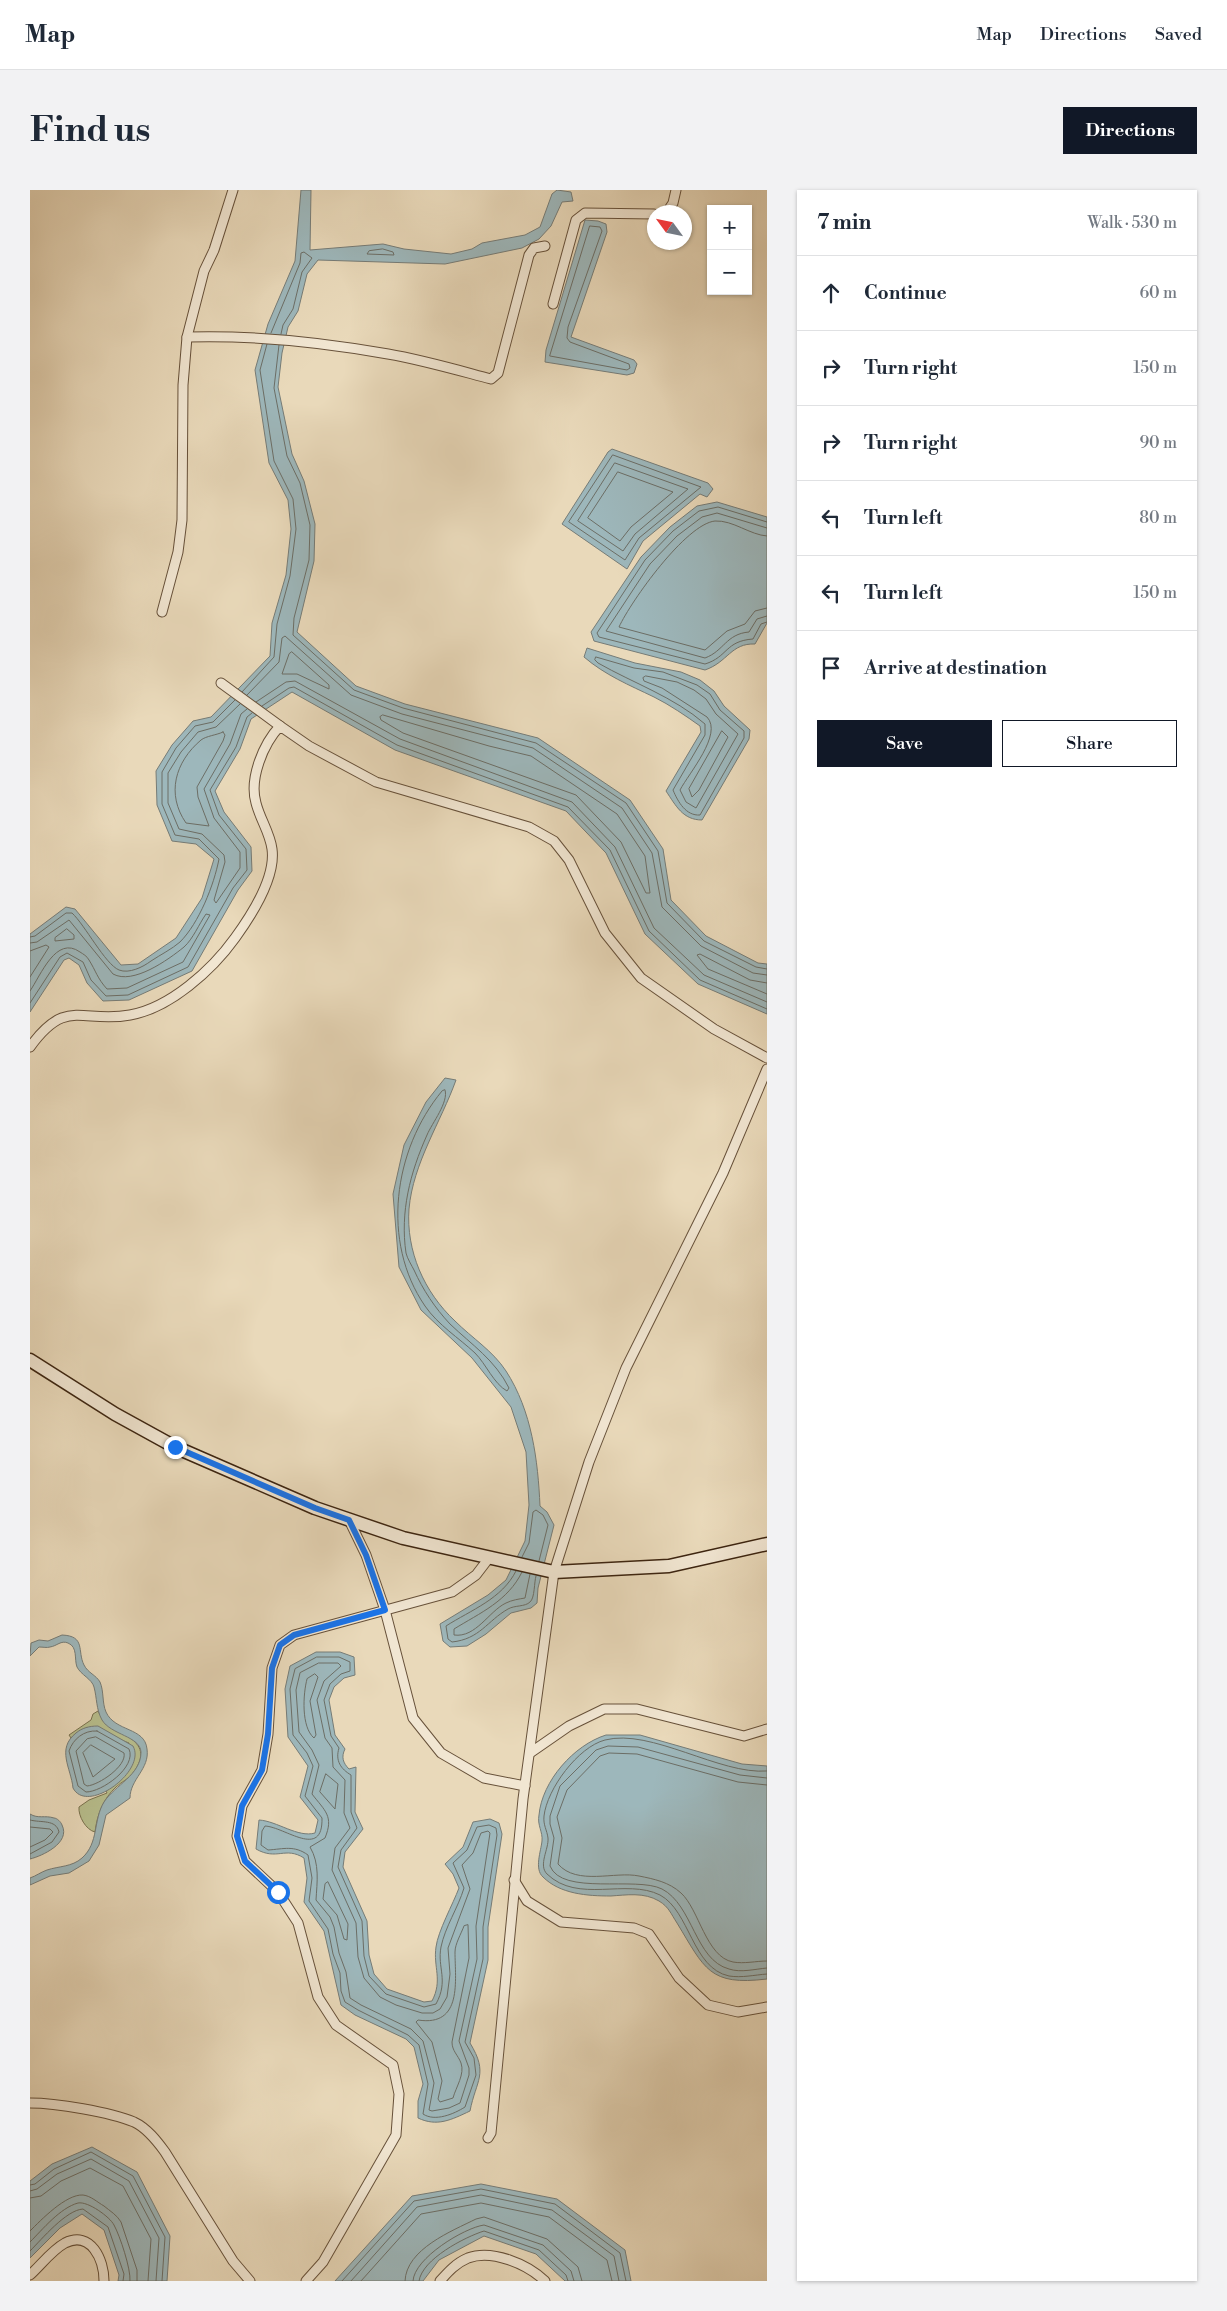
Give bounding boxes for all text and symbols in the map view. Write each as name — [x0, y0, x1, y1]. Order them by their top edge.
text: Map — [25, 20, 75, 50]
text: Map — [976, 23, 1012, 46]
text: Directions — [1040, 23, 1127, 46]
text: Saved — [1155, 23, 1202, 46]
button: Directions — [1063, 107, 1197, 154]
text: Find us — [30, 109, 150, 152]
north arrow — [647, 205, 692, 250]
map controls — [707, 205, 752, 295]
button: + — [707, 205, 752, 250]
text: 7 min — [817, 210, 871, 236]
text: Walk · 530 m — [1088, 213, 1177, 233]
button: − — [707, 250, 752, 295]
icon: ahead — [817, 279, 845, 307]
text: Continue — [864, 281, 947, 305]
text: 60 m — [1139, 283, 1177, 303]
icon: right — [817, 354, 845, 382]
text: Turn right — [864, 356, 957, 380]
text: 150 m — [1133, 358, 1177, 378]
icon: right — [817, 429, 845, 457]
text: Turn right — [864, 431, 957, 455]
text: 90 m — [1139, 433, 1177, 453]
icon: left — [817, 504, 845, 532]
text: Turn left — [864, 506, 943, 530]
text: 80 m — [1139, 508, 1177, 528]
icon: left — [817, 579, 845, 607]
text: Turn left — [864, 581, 943, 605]
text: 150 m — [1133, 583, 1177, 603]
icon: arrive — [817, 654, 845, 682]
text: Arrive at destination — [864, 656, 1047, 680]
button: Save — [817, 720, 992, 767]
button: Share — [1002, 720, 1177, 767]
route end — [164, 1436, 187, 1459]
route start — [267, 1881, 290, 1904]

